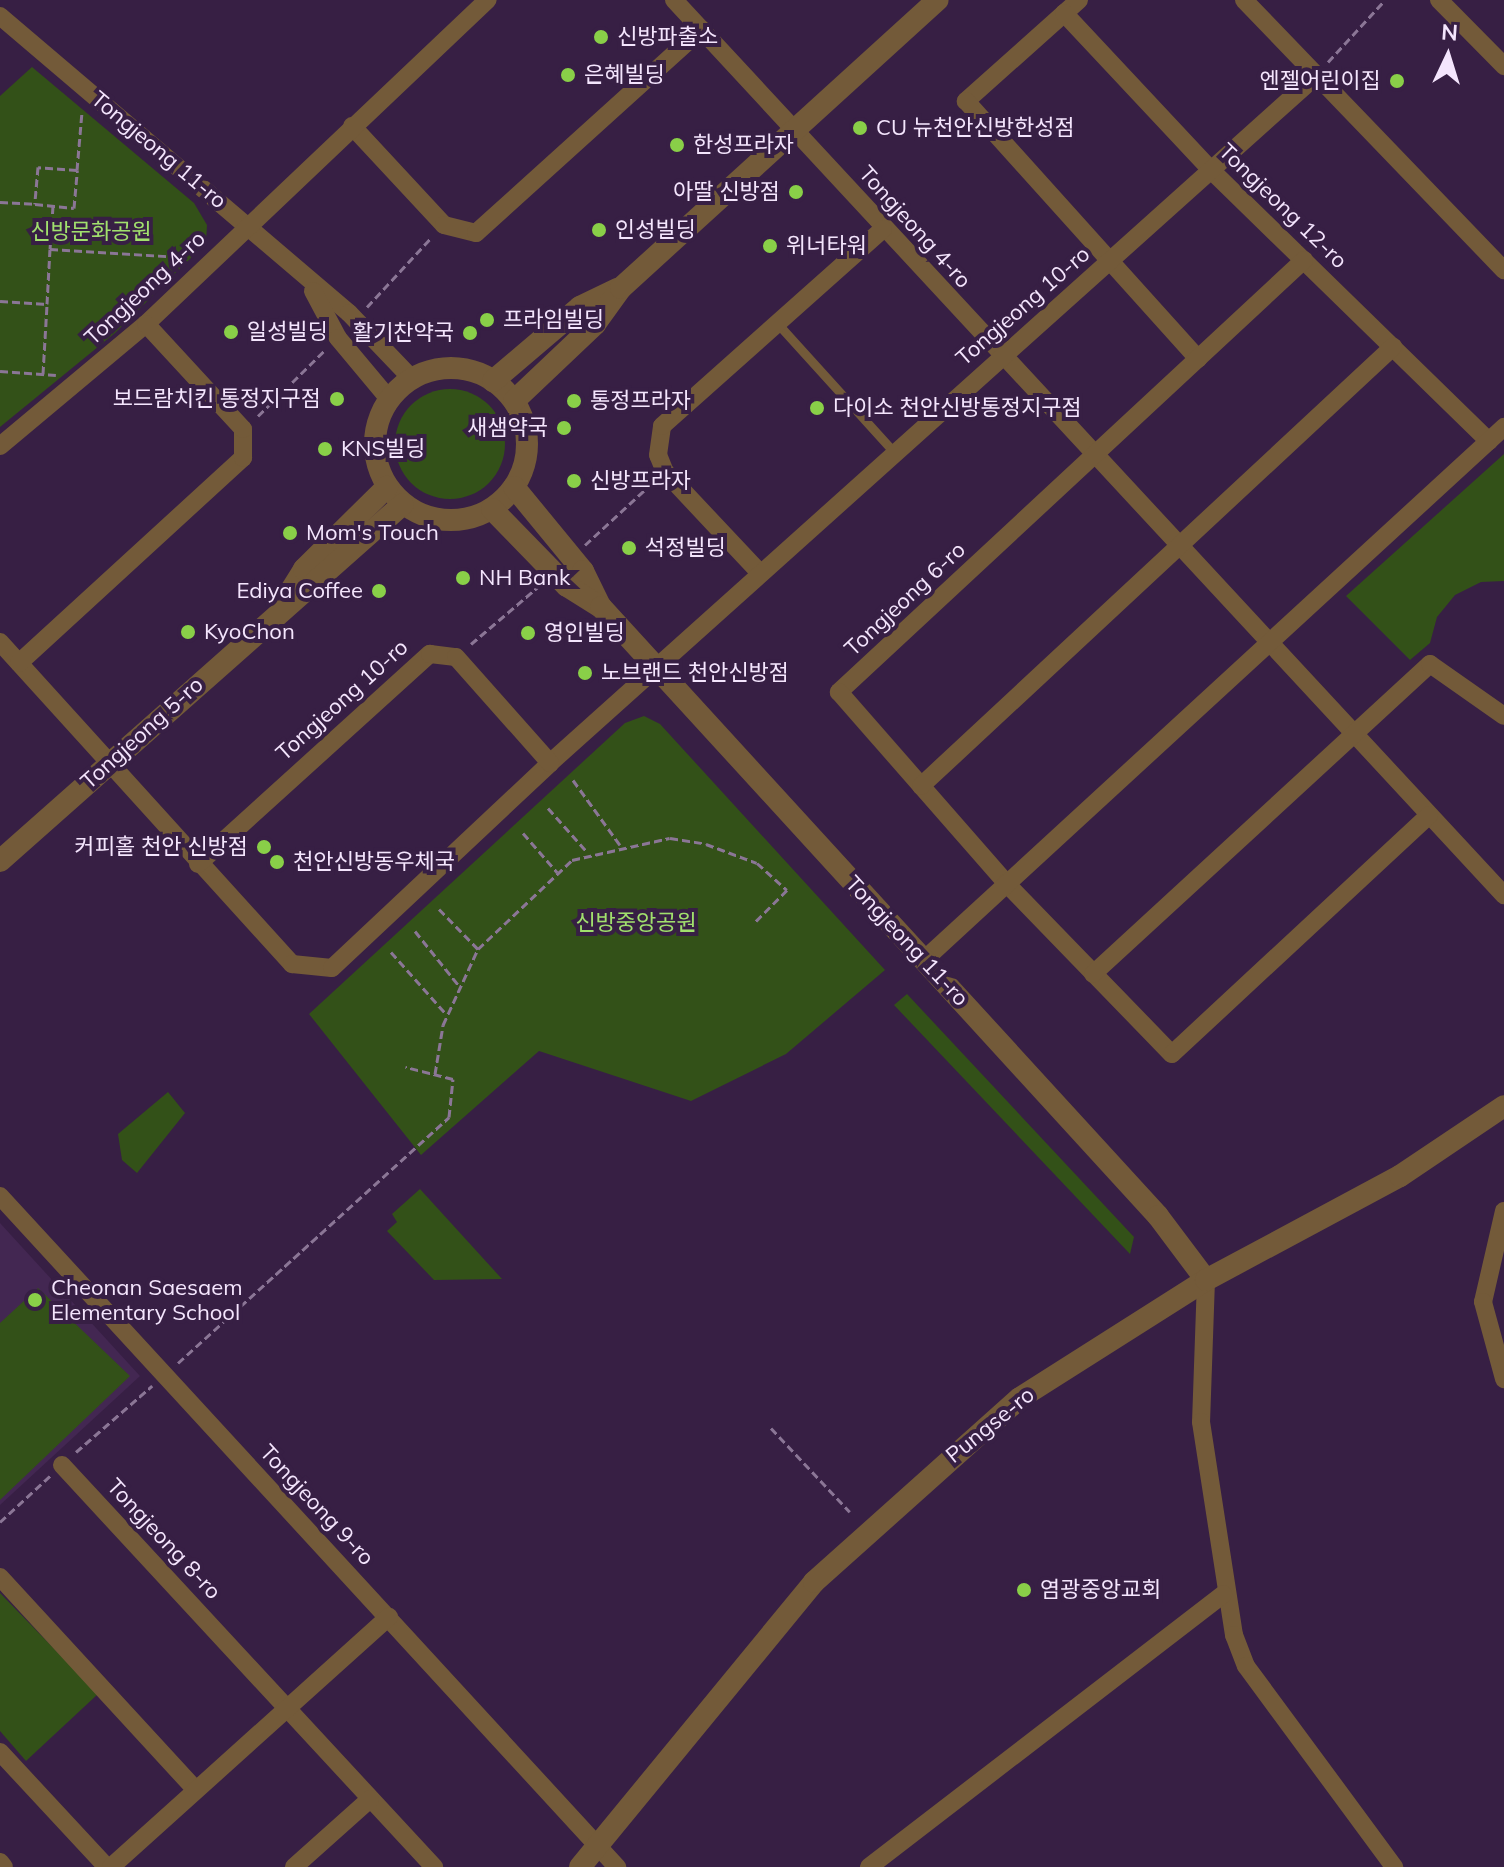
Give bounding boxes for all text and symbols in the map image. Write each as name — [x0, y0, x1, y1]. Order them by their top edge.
north arrow — [1408, 16, 1488, 96]
text: N — [1440, 18, 1459, 47]
place label: 신방파출소 — [617, 24, 718, 50]
marker: 신방파출소 — [592, 28, 610, 46]
place label: 은혜빌딩 — [584, 62, 665, 88]
marker: 은혜빌딩 — [559, 66, 577, 84]
place label: 엔젤어린이집 — [1260, 68, 1381, 94]
marker: 엔젤어린이집 — [1388, 72, 1406, 90]
street label: Tongjeong 11-ro — [86, 86, 232, 214]
place label: CU 뉴천안신방한성점 — [876, 115, 1075, 141]
marker: CU 뉴천안신방한성점 — [851, 119, 869, 137]
place label: 한성프라자 — [693, 132, 794, 158]
marker: 한성프라자 — [668, 136, 686, 154]
street label: Tongjeong 12-ro — [1213, 138, 1353, 274]
street label: Tongjeong 4-ro — [853, 161, 977, 293]
place label: 아딸 신방점 — [673, 179, 780, 205]
marker: 아딸 신방점 — [787, 183, 805, 201]
place label: 인성빌딩 — [615, 217, 696, 243]
park label: 신방문화공원 — [30, 219, 152, 245]
marker: 인성빌딩 — [590, 221, 608, 239]
street label: Tongjeong 4-ro — [79, 225, 211, 351]
place label: 위너타워 — [786, 233, 867, 259]
marker: 위너타워 — [761, 237, 779, 255]
street label: Tongjeong 10-ro — [951, 241, 1095, 371]
place label: 프라임빌딩 — [503, 307, 604, 333]
marker: 프라임빌딩 — [478, 311, 496, 329]
place label: 일성빌딩 — [247, 319, 328, 345]
place label: 활기찬약국 — [353, 320, 454, 346]
marker: 일성빌딩 — [222, 323, 240, 341]
marker: 활기찬약국 — [461, 324, 479, 342]
place label: 보드람치킨 통정지구점 — [113, 386, 321, 412]
place label: 통정프라자 — [590, 388, 691, 414]
marker: 보드람치킨 통정지구점 — [328, 390, 346, 408]
marker: 통정프라자 — [565, 392, 583, 410]
place label: 다이소 천안신방통정지구점 — [833, 395, 1082, 421]
marker: 다이소 천안신방통정지구점 — [808, 399, 826, 417]
place label: 새샘약국 — [467, 415, 548, 441]
marker: 새샘약국 — [555, 419, 573, 437]
place label: KNS빌딩 — [341, 436, 426, 462]
marker: KNS빌딩 — [316, 440, 334, 458]
place label: 신방프라자 — [590, 468, 691, 494]
marker: 신방프라자 — [565, 472, 583, 490]
place label: Mom's Touch — [306, 520, 439, 546]
marker: Mom's Touch — [281, 524, 299, 542]
place label: 석정빌딩 — [645, 535, 726, 561]
street label: Tongjeong 6-ro — [839, 536, 971, 662]
marker: 석정빌딩 — [620, 539, 638, 557]
place label: NH Bank — [479, 565, 570, 591]
marker: NH Bank — [454, 569, 472, 587]
place label: Ediya Coffee — [236, 578, 363, 604]
marker: Ediya Coffee — [370, 582, 388, 600]
place label: KyoChon — [204, 619, 295, 645]
place label: 영인빌딩 — [544, 620, 625, 646]
marker: KyoChon — [179, 623, 197, 641]
marker: 영인빌딩 — [519, 624, 537, 642]
street label: Tongjeong 10-ro — [271, 634, 413, 766]
place label: 노브랜드 천안신방점 — [601, 660, 789, 686]
marker: 노브랜드 천안신방점 — [576, 664, 594, 682]
street label: Tongjeong 5-ro — [76, 671, 208, 795]
place label: 커피홀 천안 신방점 — [75, 834, 248, 860]
marker: 커피홀 천안 신방점 — [255, 838, 273, 856]
place label: 천안신방동우체국 — [293, 849, 455, 875]
marker: 천안신방동우체국 — [268, 853, 286, 871]
street label: Tongjeong 11-ro — [840, 870, 974, 1012]
park label: 신방중앙공원 — [575, 910, 697, 936]
place label: Cheonan Saesaem Elementary School — [51, 1274, 242, 1326]
marker: Cheonan Saesaem Elementary School — [26, 1291, 44, 1309]
street label: Pungse-ro — [941, 1381, 1039, 1469]
street label: Tongjeong 9-ro — [254, 1439, 380, 1571]
street label: Tongjeong 8-ro — [101, 1473, 227, 1605]
place label: 염광중앙교회 — [1040, 1577, 1161, 1603]
marker: 염광중앙교회 — [1015, 1581, 1033, 1599]

